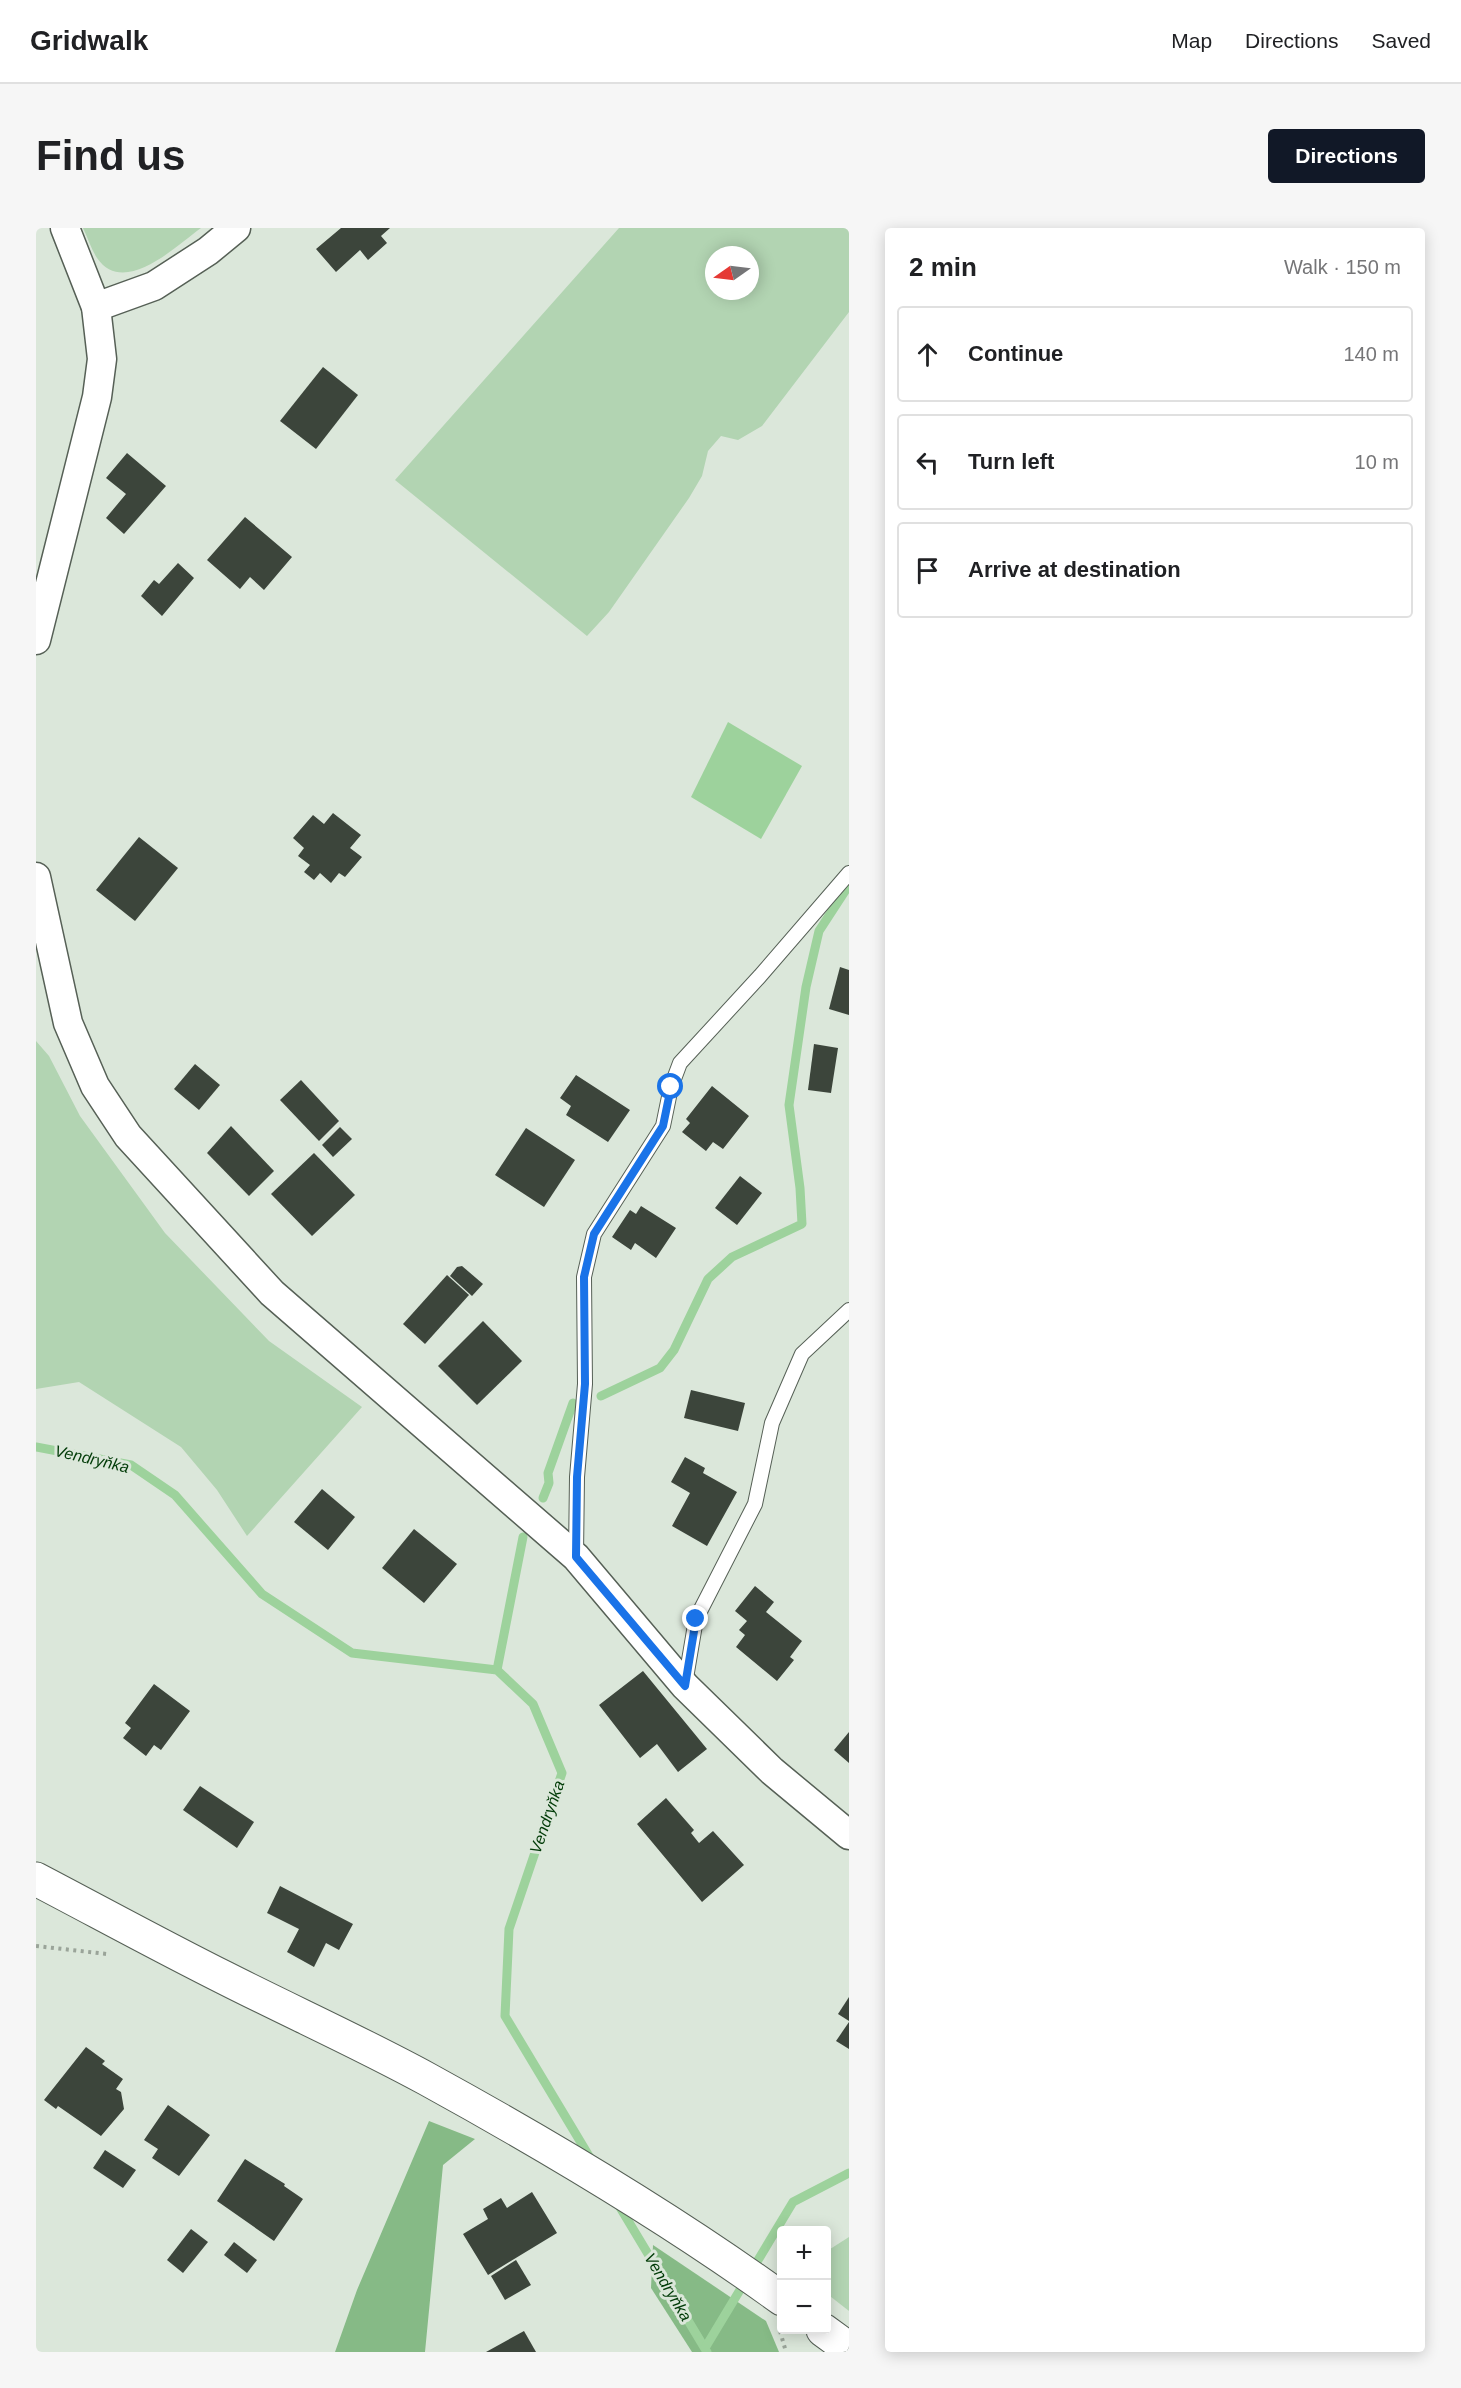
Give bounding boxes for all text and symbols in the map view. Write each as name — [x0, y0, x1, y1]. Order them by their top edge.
text: Gridwalk — [30, 25, 148, 56]
text: Map — [1171, 29, 1212, 52]
text: Directions — [1245, 29, 1338, 52]
text: Saved — [1371, 29, 1431, 52]
button: Directions — [1268, 129, 1425, 183]
text: Find us — [36, 132, 185, 179]
north arrow — [705, 246, 759, 300]
text: 2 min — [909, 252, 977, 282]
text: Walk · 150 m — [1284, 256, 1401, 278]
icon: ahead — [911, 338, 944, 371]
text: Continue — [968, 341, 1063, 366]
text: 140 m — [1343, 343, 1399, 365]
icon: left — [911, 446, 944, 479]
text: Turn left — [968, 449, 1054, 474]
text: 10 m — [1355, 451, 1399, 473]
icon: arrive — [911, 554, 944, 587]
text: Arrive at destination — [968, 557, 1181, 582]
route start — [657, 1073, 683, 1099]
water label: Vendryňka — [53, 1442, 131, 1476]
route end — [682, 1605, 708, 1631]
water label: Vendryňka — [527, 1778, 567, 1856]
map controls — [777, 2226, 831, 2334]
button: + — [777, 2226, 831, 2280]
water label: Vendryňka — [641, 2250, 695, 2324]
button: − — [777, 2280, 831, 2334]

